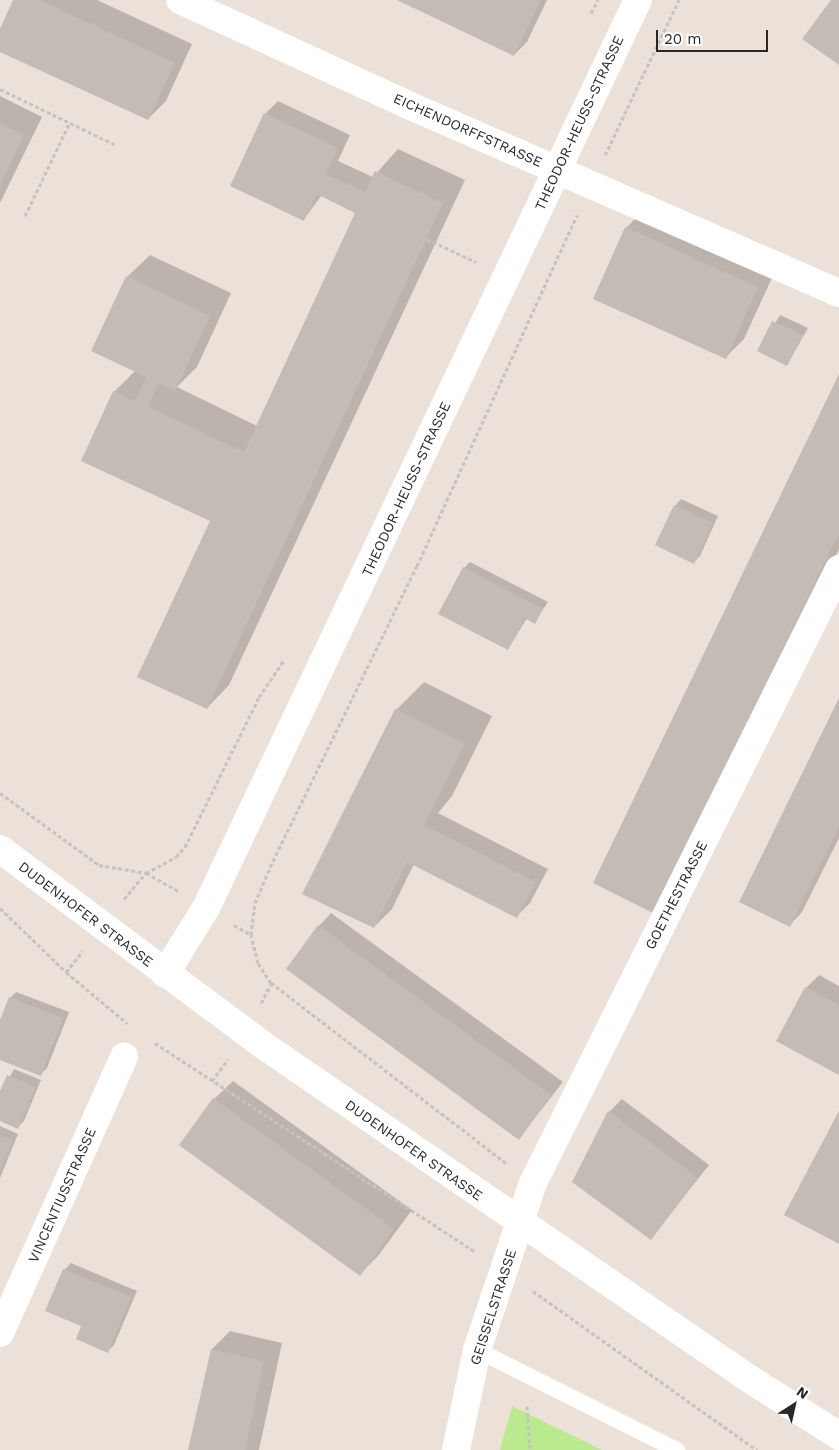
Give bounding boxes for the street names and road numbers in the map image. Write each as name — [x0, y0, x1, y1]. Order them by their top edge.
street label: THEODOR-HEUSS-STRASSE — [531, 33, 627, 213]
street label: EICHENDORFFSTRASSE — [391, 89, 545, 171]
street label: THEODOR-HEUSS-STRASSE — [358, 399, 454, 579]
street label: GOETHESTRASSE — [641, 838, 711, 952]
street label: DUDENHOFER STRASSE — [15, 858, 157, 970]
street label: DUDENHOFER STRASSE — [342, 1096, 486, 1204]
street label: VINCENTIUSSTRASSE — [25, 1125, 99, 1265]
street label: GEISSELSTRASSE — [466, 1247, 520, 1367]

